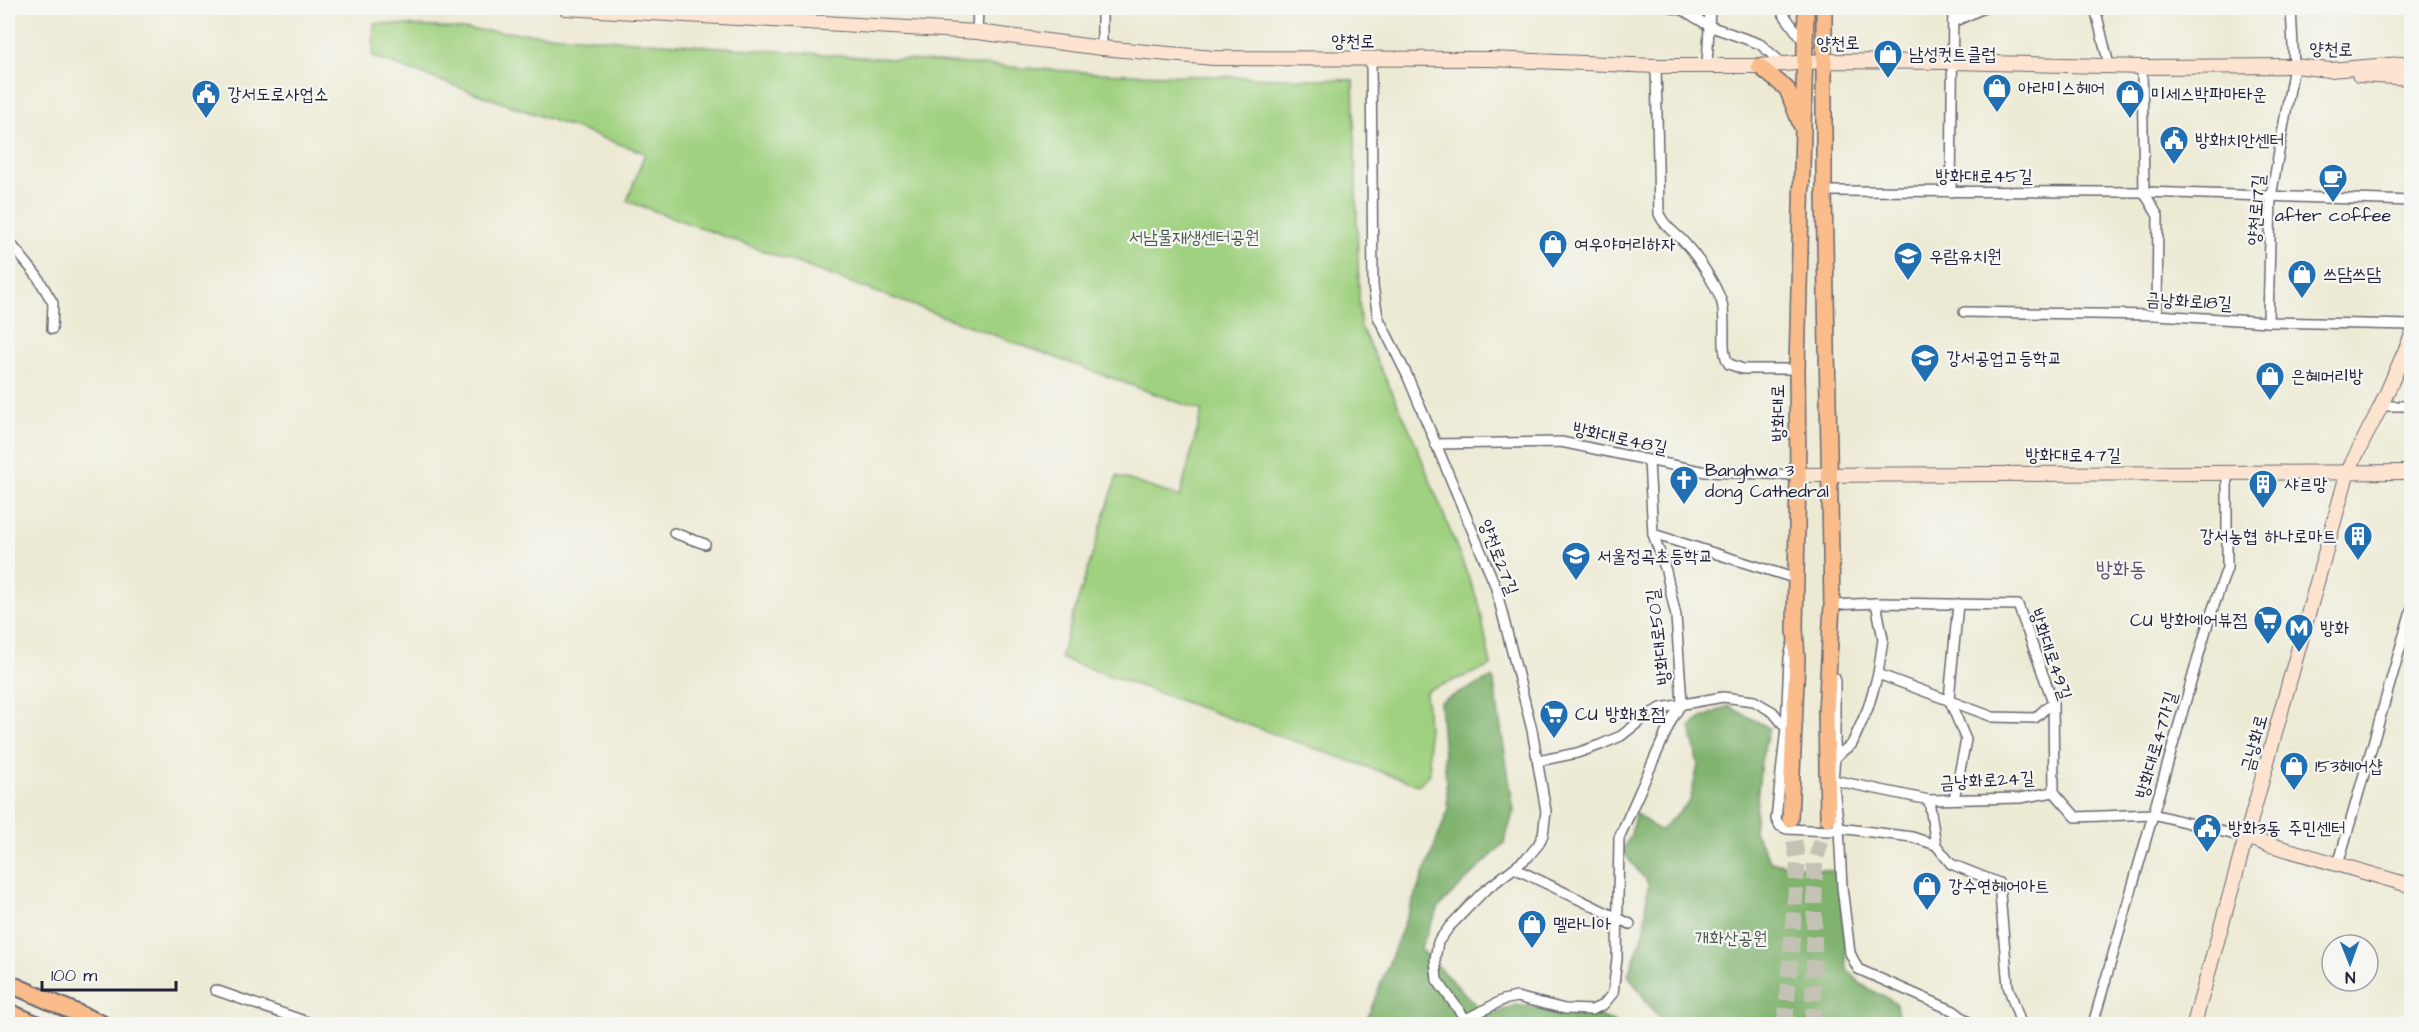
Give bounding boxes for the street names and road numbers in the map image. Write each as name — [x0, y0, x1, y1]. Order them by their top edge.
street label: 양천로 — [1331, 29, 1375, 54]
street label: 양천로 — [1816, 31, 1860, 56]
street label: 양천로 — [2309, 37, 2353, 62]
street label: 방화대로45길 — [1935, 164, 2033, 189]
street label: 양천로17길 — [2242, 173, 2271, 246]
street label: 금낭화로18길 — [2145, 287, 2233, 316]
street label: 방화대로 — [1765, 384, 1792, 442]
street label: 방화대로48길 — [1570, 416, 1670, 461]
street label: 방화대로47길 — [2025, 443, 2121, 468]
street label: 양천로27길 — [1473, 516, 1525, 599]
street label: 방화대로50길 — [1640, 587, 1677, 686]
street label: 방화대로49길 — [2023, 605, 2078, 704]
street label: 방화대로47가길 — [2129, 688, 2184, 802]
street label: 금낭화로 — [2235, 712, 2274, 774]
street label: 금낭화로24길 — [1939, 766, 2036, 795]

